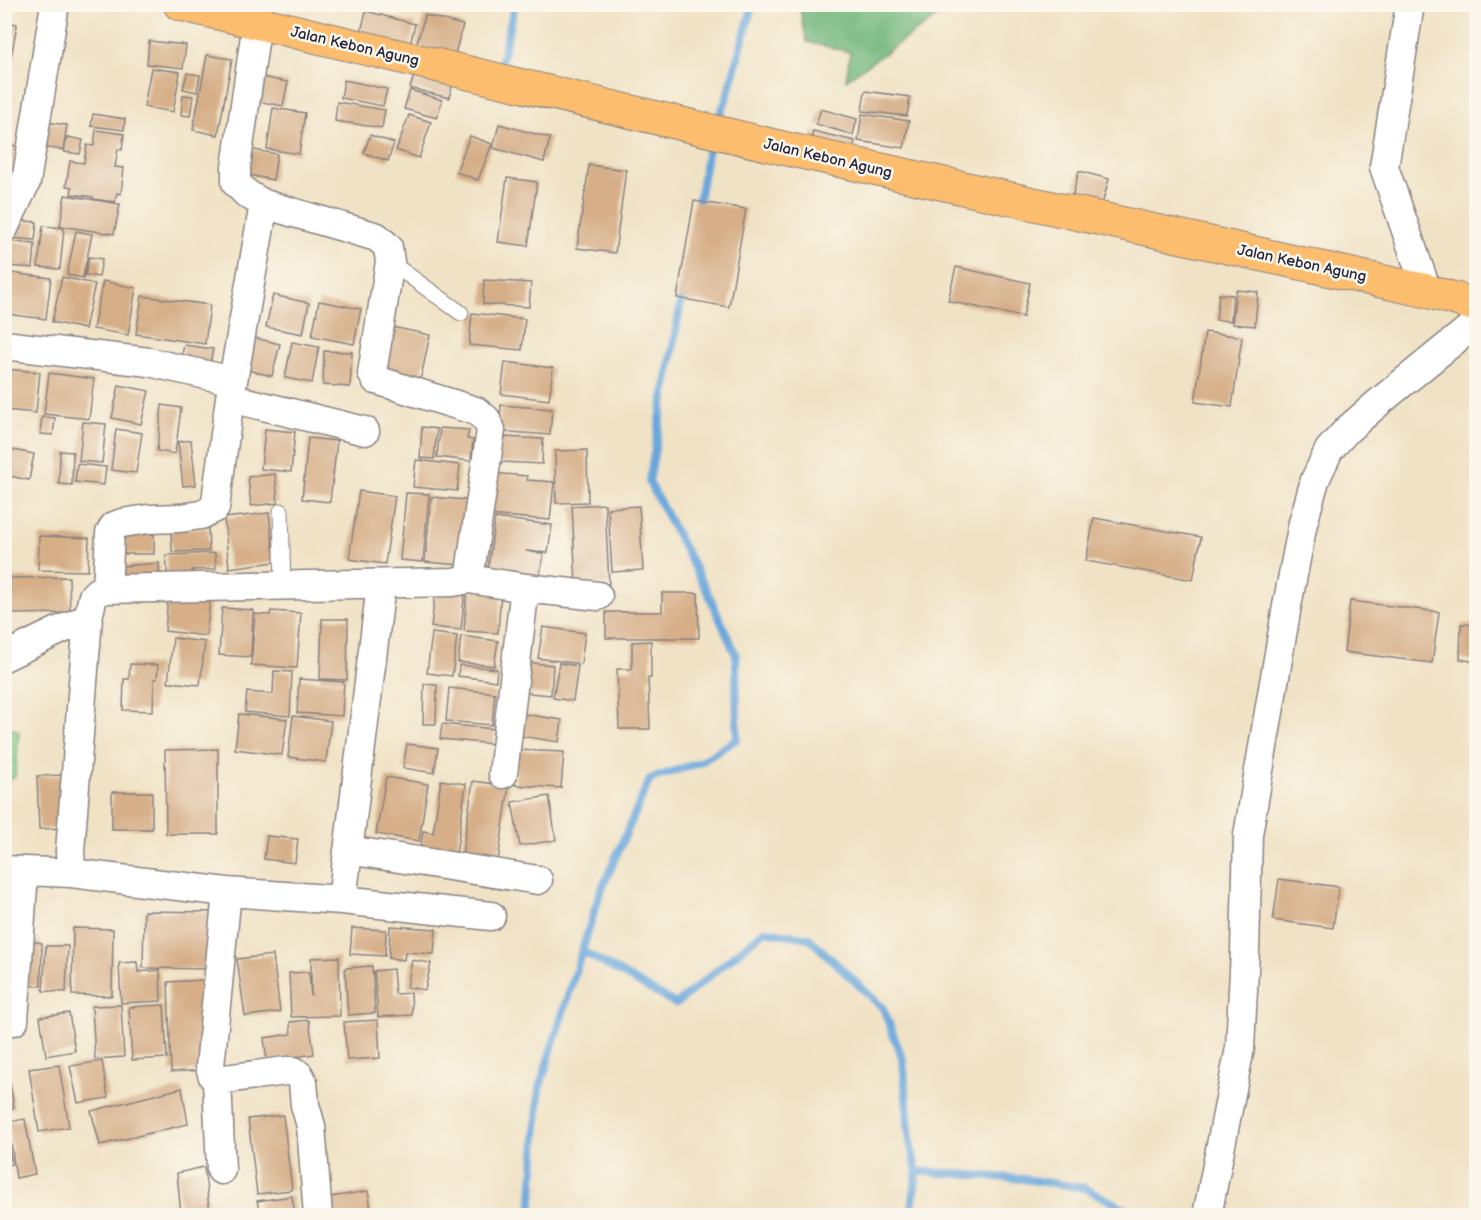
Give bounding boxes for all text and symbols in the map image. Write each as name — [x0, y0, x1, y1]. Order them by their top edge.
street label: Jalan Kebon Agung — [289, 22, 421, 70]
street label: Jalan Kebon Agung — [762, 134, 894, 182]
street label: Jalan Kebon Agung — [1236, 241, 1368, 286]

